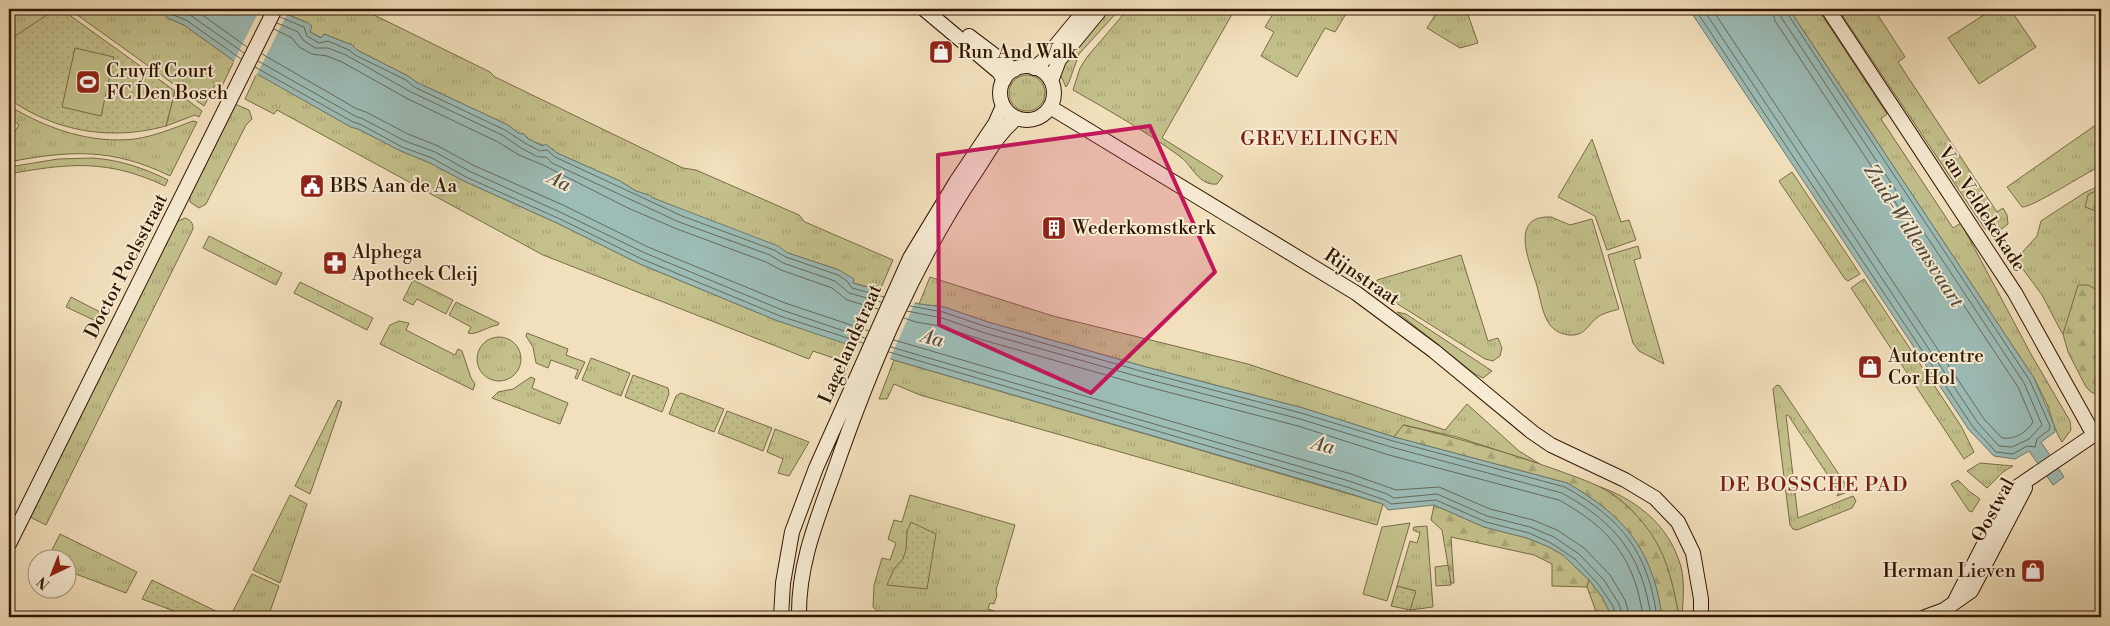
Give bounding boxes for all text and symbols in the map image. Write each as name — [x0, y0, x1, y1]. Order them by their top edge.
shop icon: Run And Walk — [928, 39, 954, 65]
place label: Run And Walk — [958, 40, 1079, 64]
place label: Cruyff Court FC Den Bosch — [106, 59, 228, 105]
sports icon: Cruyff Court FC Den Bosch — [75, 69, 101, 95]
district label: GREVELINGEN — [1240, 127, 1400, 152]
street label: Van Veldekekade — [1932, 141, 2031, 276]
water label: Zuid-Willemsvaart — [1857, 160, 1969, 313]
water label: Aa — [542, 165, 575, 199]
public building icon: BBS Aan de Aa — [299, 173, 325, 199]
place label: BBS Aan de Aa — [329, 174, 458, 198]
street label: Doctor Poelsstraat — [79, 189, 173, 343]
building icon: Wederkomstkerk — [1041, 215, 1067, 241]
place label: Wederkomstkerk — [1071, 216, 1217, 240]
place label: Alphega Apotheek Cleij — [351, 240, 478, 286]
street label: Rijnstraat — [1320, 243, 1405, 311]
pharmacy icon: Alphega Apotheek Cleij — [322, 250, 348, 276]
street label: Lagelandstraat — [813, 280, 887, 407]
water label: Aa — [916, 324, 947, 354]
place label: Autocentre Cor Hol — [1887, 344, 1984, 390]
shop icon: Autocentre Cor Hol — [1857, 354, 1883, 380]
water label: Aa — [1307, 431, 1338, 461]
district label: DE BOSSCHE PAD — [1719, 473, 1909, 498]
street label: Oostwal — [1966, 474, 2020, 546]
north arrow — [28, 548, 78, 598]
shop icon: Herman Lieven — [2020, 558, 2046, 584]
place label: Herman Lieven — [1883, 559, 2016, 583]
text: N — [34, 572, 54, 593]

